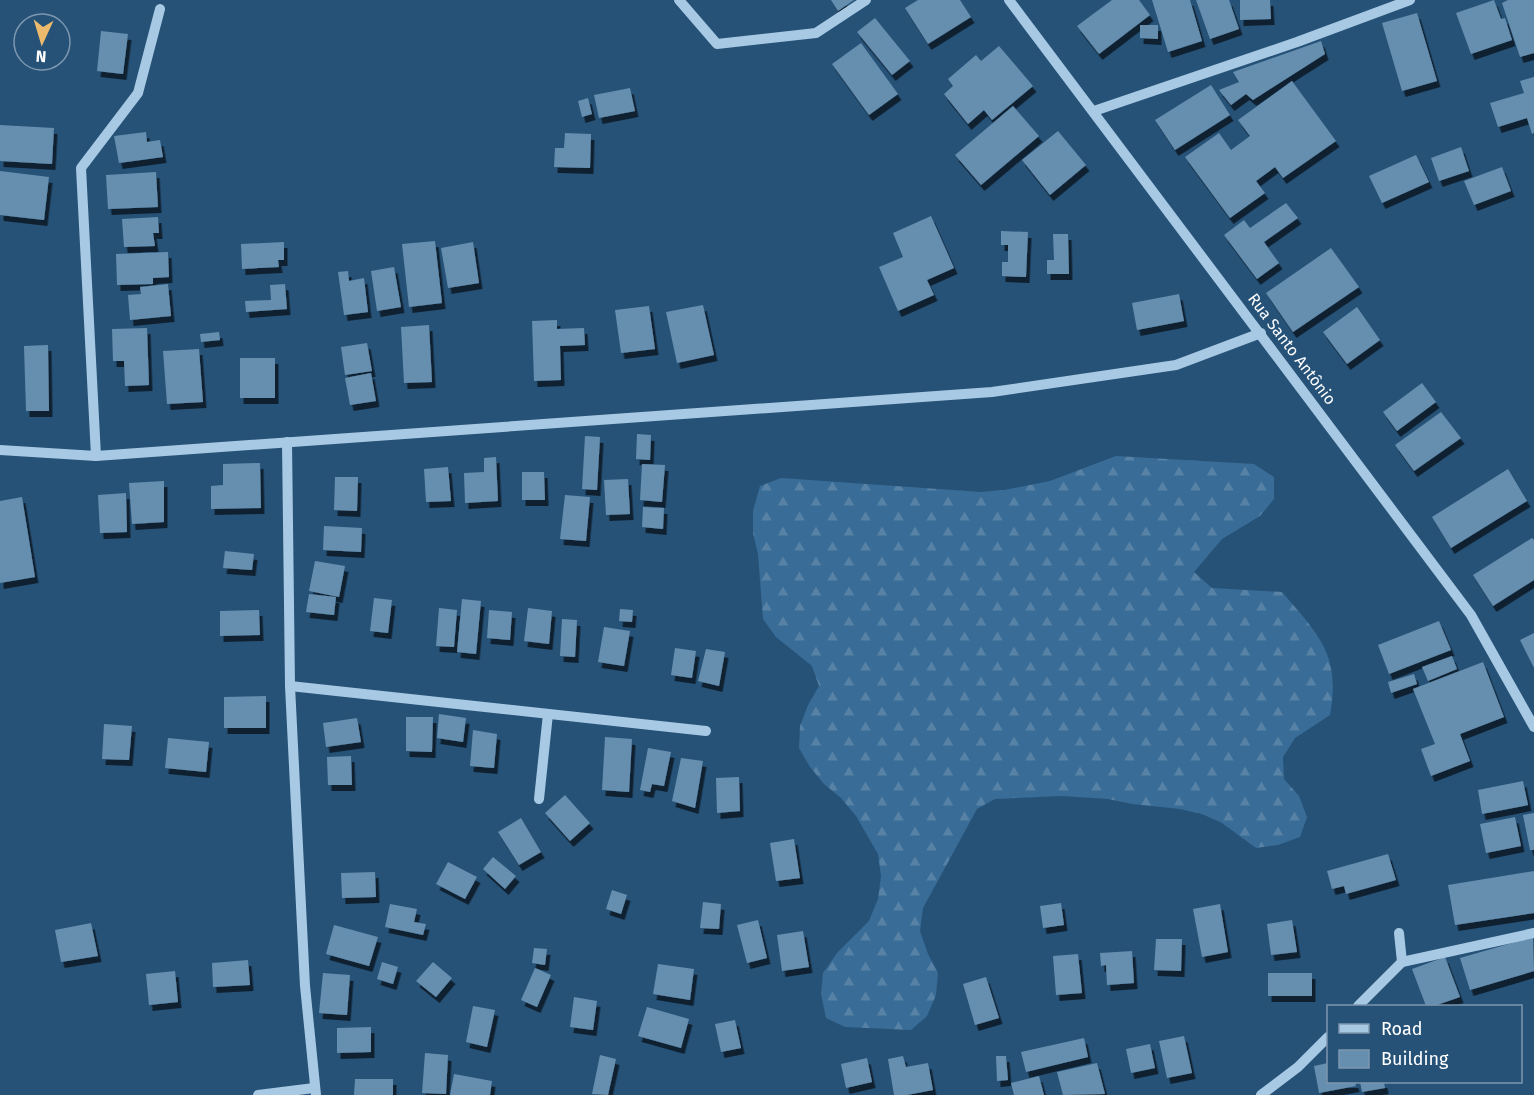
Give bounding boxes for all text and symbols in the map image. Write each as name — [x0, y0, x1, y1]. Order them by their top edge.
north arrow — [12, 12, 72, 72]
text: N — [35, 47, 47, 66]
street label: Rua Santo Antônio — [1244, 290, 1340, 408]
legend — [1327, 1005, 1522, 1083]
text: Road — [1381, 1018, 1423, 1040]
text: Building — [1381, 1048, 1449, 1070]

